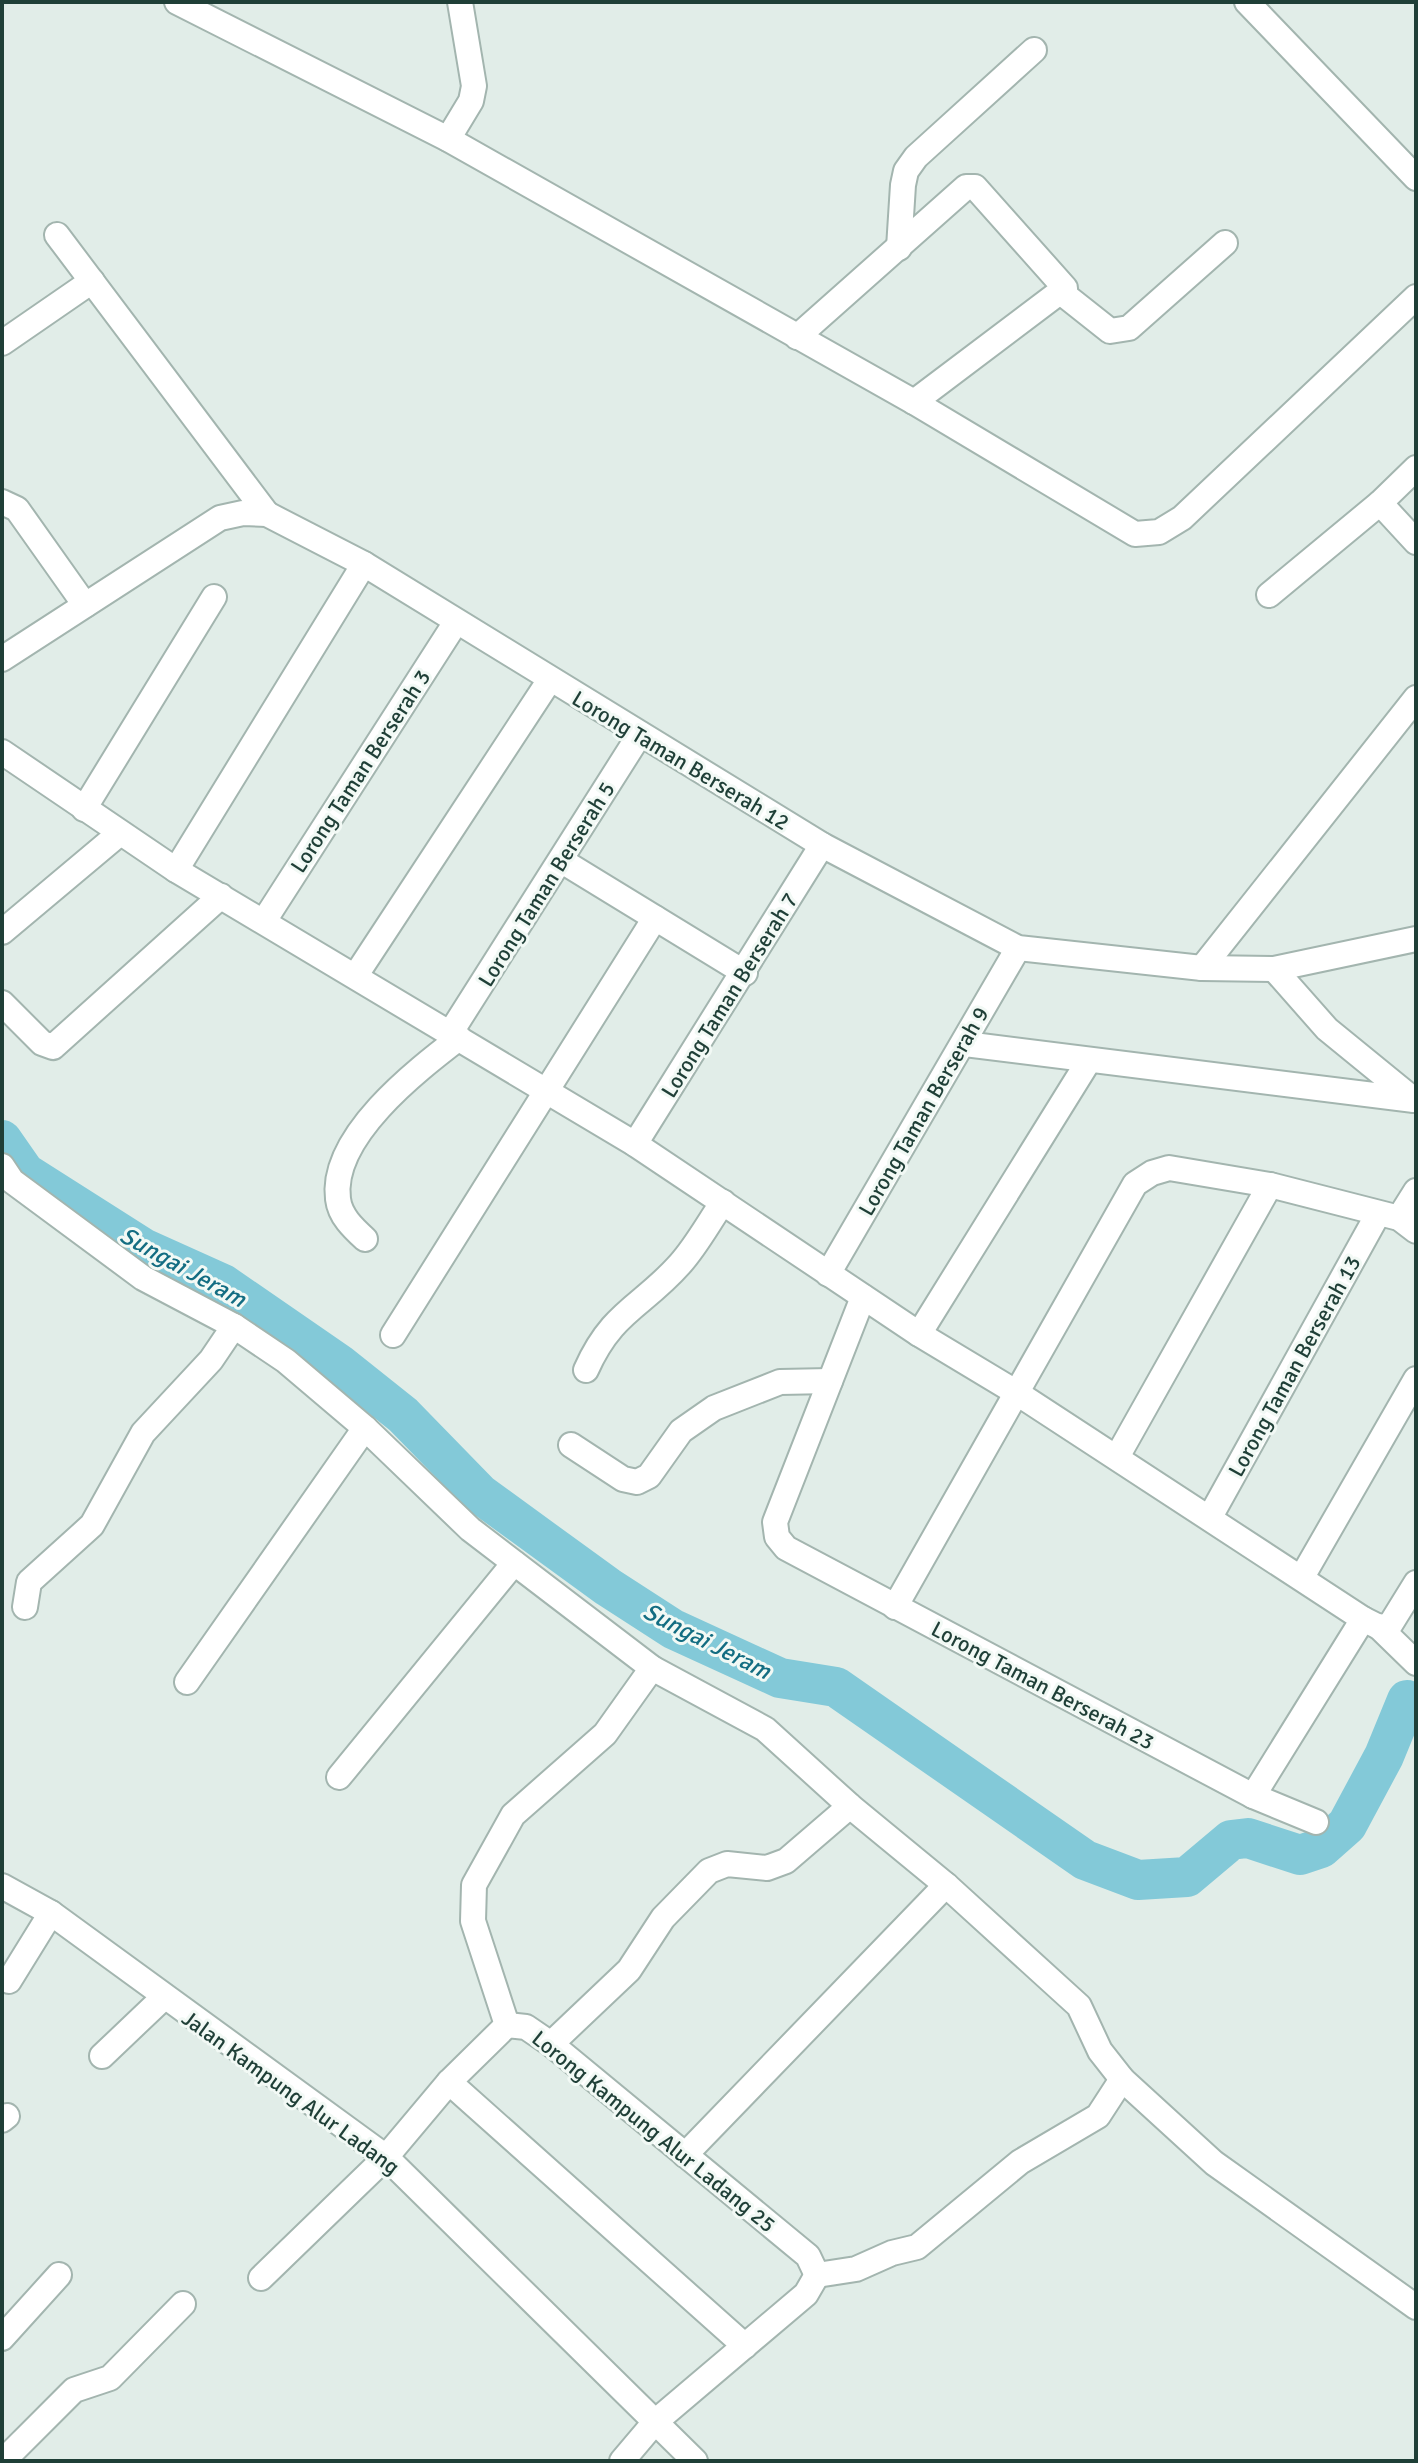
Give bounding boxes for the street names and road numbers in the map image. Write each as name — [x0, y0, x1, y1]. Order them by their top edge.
street label: Lorong Taman Berserah 3 — [285, 665, 436, 878]
street label: Lorong Taman Berserah 12 — [567, 685, 794, 836]
street label: Lorong Taman Berserah 5 — [472, 777, 621, 992]
street label: Lorong Taman Berserah 7 — [655, 888, 804, 1103]
street label: Lorong Taman Berserah 9 — [853, 1002, 994, 1220]
street label: Lorong Taman Berserah 13 — [1222, 1251, 1366, 1481]
street label: Lorong Taman Berserah 23 — [927, 1615, 1159, 1756]
street label: Jalan Kampung Alur Ladang — [177, 2004, 405, 2180]
street label: Lorong Kampung Alur Ladang 25 — [526, 2025, 781, 2238]

